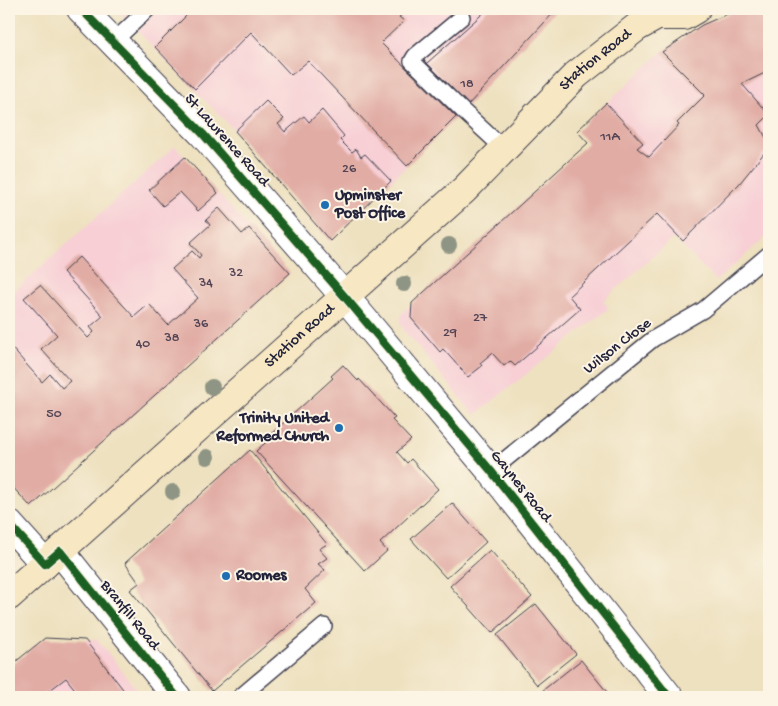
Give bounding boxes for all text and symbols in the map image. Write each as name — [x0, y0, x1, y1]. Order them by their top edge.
street label: Station Road — [556, 24, 637, 95]
house number: 18 — [459, 76, 474, 93]
street label: St Lawrence Road — [179, 90, 274, 193]
house number: 11A — [599, 129, 621, 146]
house number: 26 — [342, 161, 357, 178]
place label: Upminster Post Office — [334, 187, 406, 224]
marker: Upminster Post Office — [319, 199, 331, 211]
house number: 32 — [228, 265, 243, 282]
house number: 34 — [198, 275, 213, 292]
street label: Station Road — [261, 299, 340, 373]
house number: 27 — [473, 310, 488, 327]
street label: Wilson Close — [580, 314, 656, 379]
house number: 36 — [193, 316, 209, 333]
house number: 29 — [443, 325, 457, 342]
house number: 38 — [164, 330, 180, 347]
house number: 40 — [136, 336, 150, 353]
house number: 50 — [46, 406, 62, 423]
place label: Trinity United Reformed Church — [215, 410, 331, 447]
marker: Trinity United Reformed Church — [333, 422, 345, 434]
street label: Gaynes Road — [485, 447, 556, 528]
place label: Roomes — [235, 567, 288, 586]
marker: Roomes — [220, 570, 232, 582]
street label: Branfill Road — [94, 576, 164, 656]

